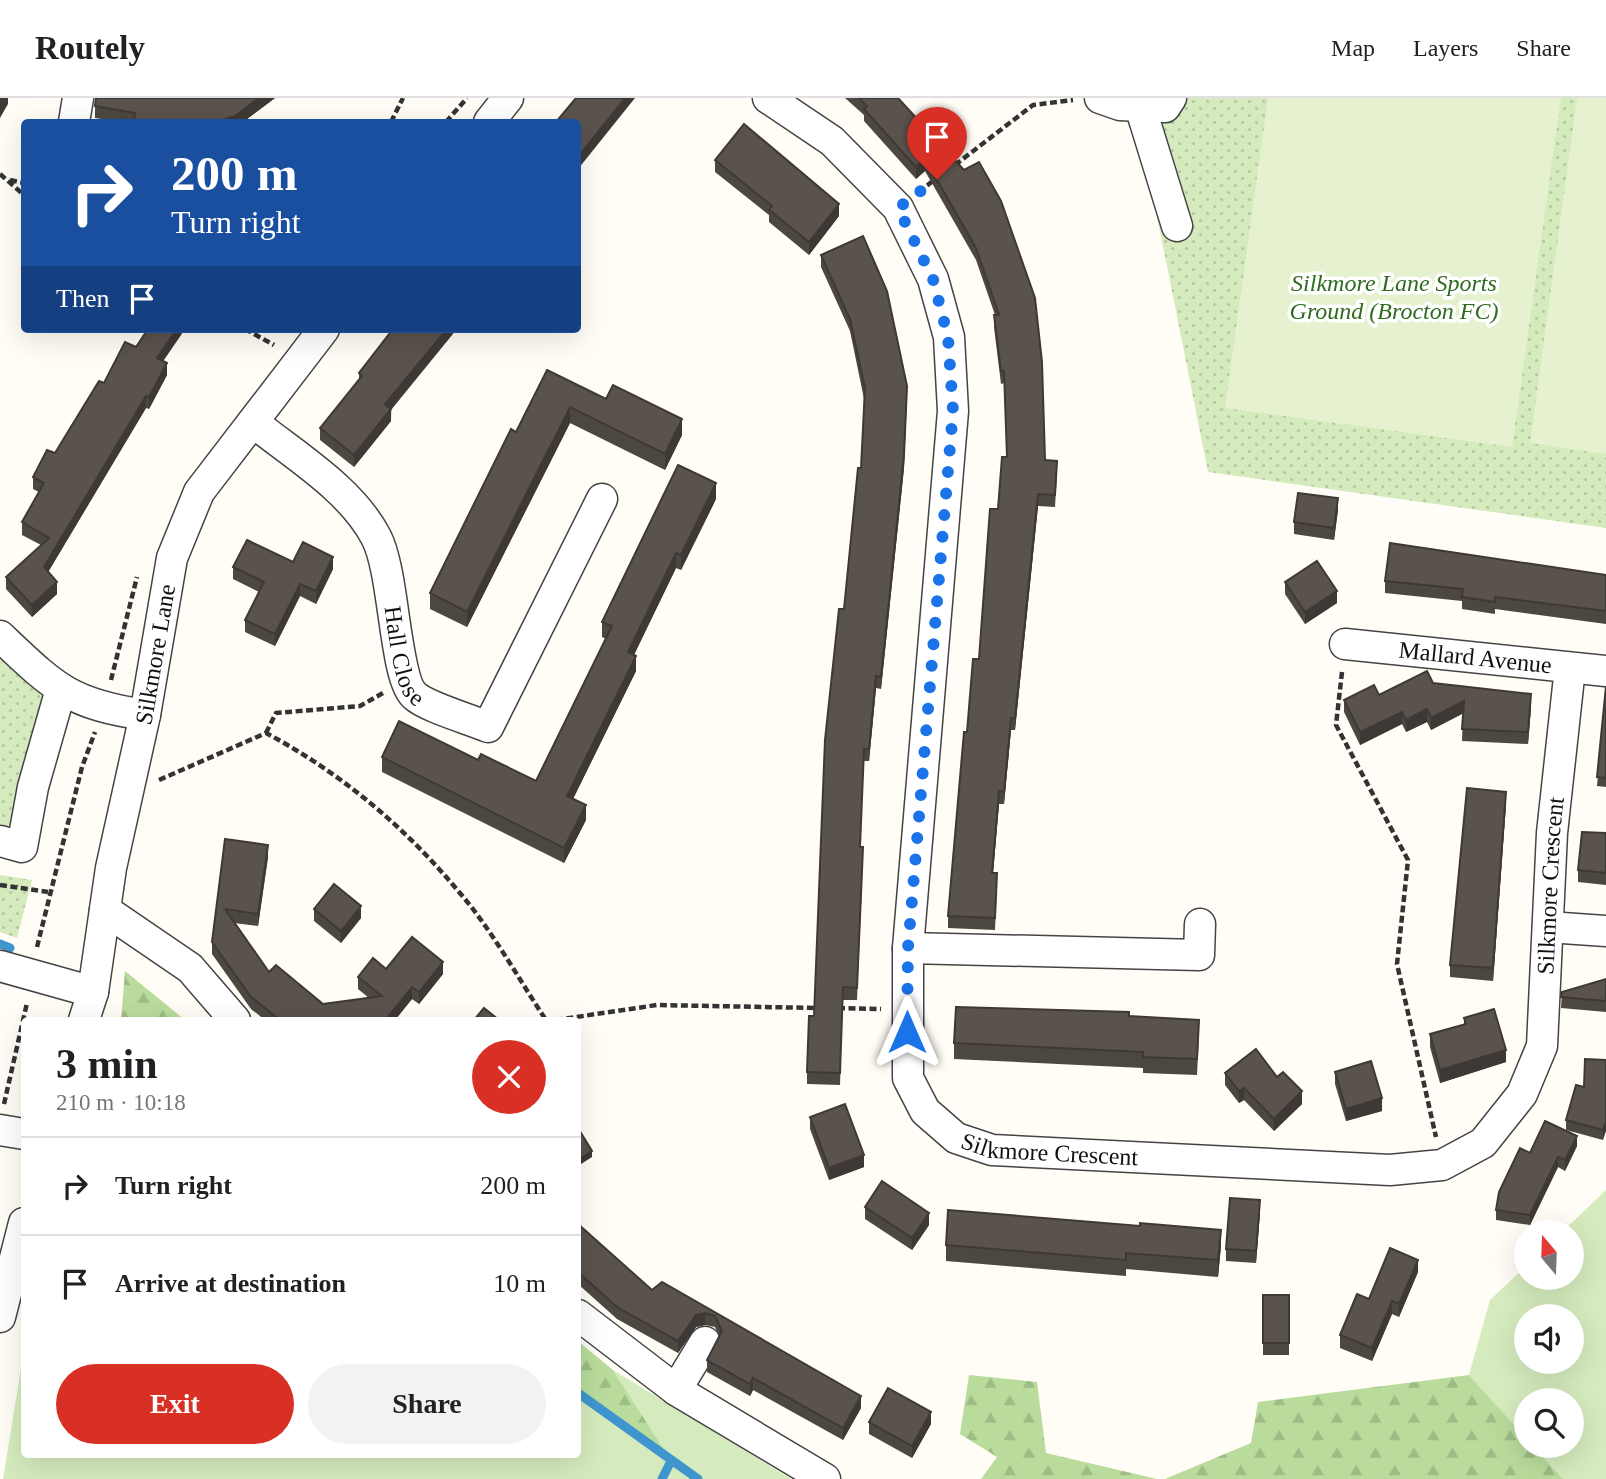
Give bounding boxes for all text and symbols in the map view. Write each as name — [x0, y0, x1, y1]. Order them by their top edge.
text: Routely — [35, 30, 145, 66]
text: Map — [1331, 35, 1375, 61]
text: Layers — [1413, 35, 1478, 61]
text: Share — [1516, 35, 1571, 61]
pin — [907, 107, 967, 179]
icon: arrive — [918, 118, 956, 156]
text: 200 m — [171, 146, 298, 201]
icon: right — [56, 147, 147, 238]
text: Turn right — [171, 204, 301, 240]
park label: Silkmore Lane Sports Ground (Brocton FC) — [1290, 270, 1498, 324]
icon: arrive — [123, 280, 161, 318]
text: Then — [56, 284, 109, 313]
street label: Silkmore Lane — [130, 582, 180, 727]
street label: Hall Close — [379, 604, 429, 711]
street label: Mallard Avenue — [1398, 637, 1553, 678]
street label: Silkmore Crescent — [1532, 795, 1569, 975]
position arrow — [870, 995, 944, 1069]
button: close — [472, 1040, 546, 1114]
text: 3 min — [56, 1041, 158, 1087]
text: 210 m · 10:18 — [56, 1090, 186, 1115]
street label: Silkmore Crescent — [958, 1128, 1139, 1170]
icon: right — [56, 1167, 94, 1205]
text: Turn right — [115, 1171, 232, 1200]
text: 200 m — [480, 1171, 546, 1200]
north arrow — [1514, 1220, 1584, 1290]
map controls — [1514, 1220, 1584, 1458]
icon: arrive — [56, 1265, 94, 1303]
text: Arrive at destination — [115, 1269, 346, 1298]
text: 10 m — [493, 1269, 546, 1298]
button: sound — [1514, 1304, 1584, 1374]
button: Exit — [56, 1364, 294, 1444]
button: Share — [308, 1364, 546, 1444]
button: search — [1514, 1388, 1584, 1458]

